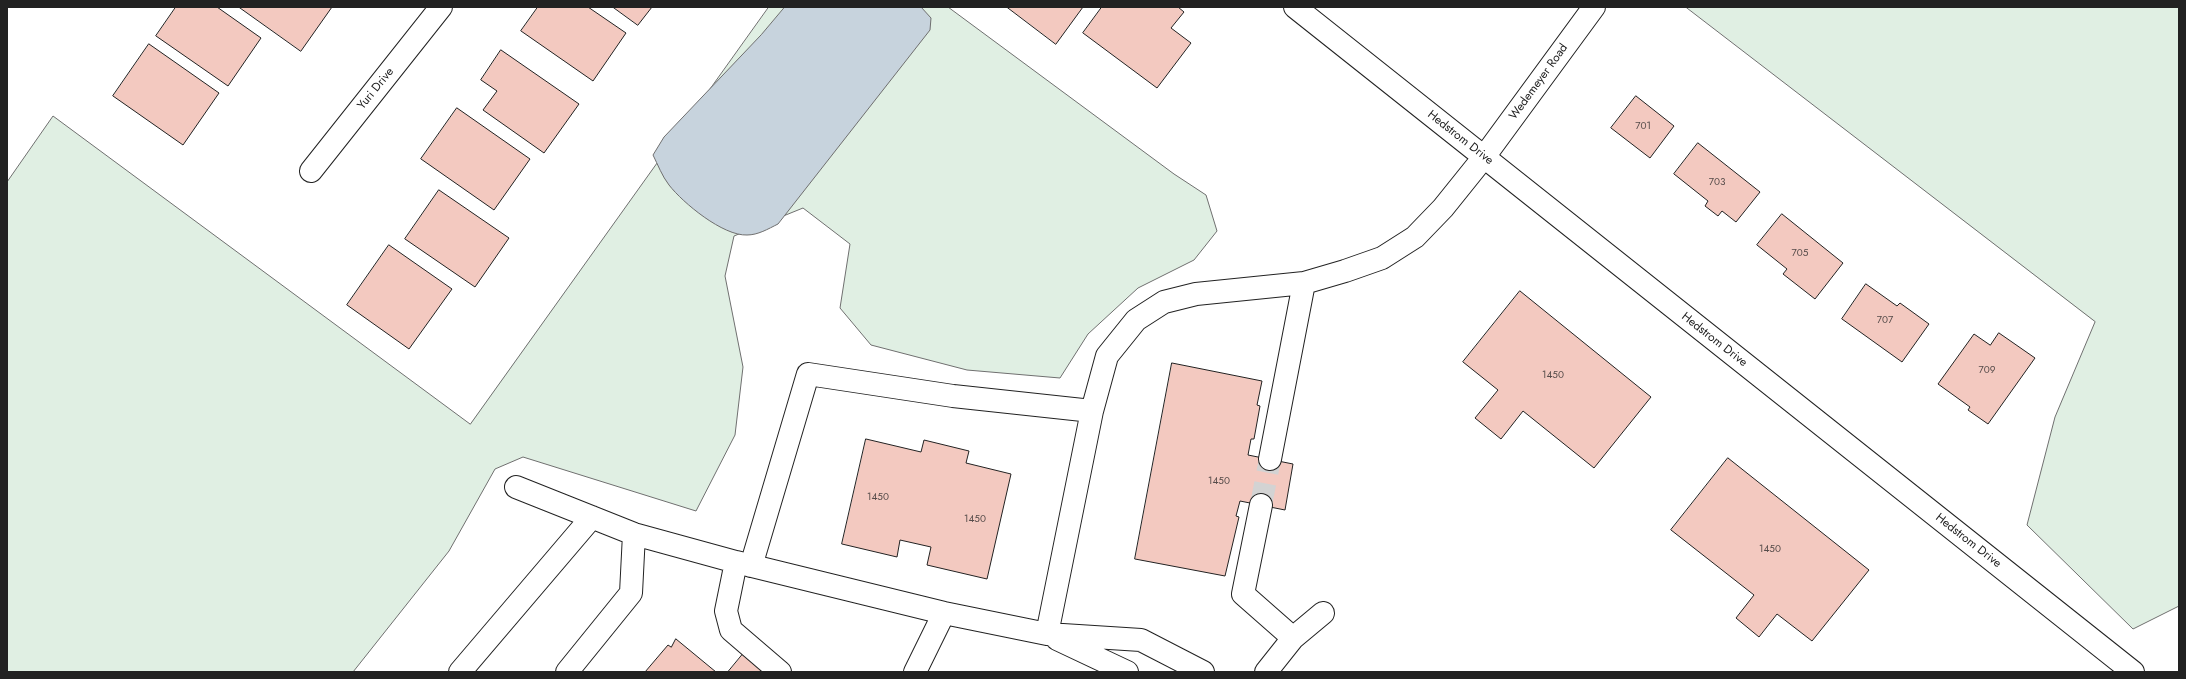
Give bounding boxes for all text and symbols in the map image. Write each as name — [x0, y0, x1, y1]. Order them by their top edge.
street label: Wedemeyer Road — [1507, 41, 1571, 123]
street label: Yuri Drive — [355, 65, 397, 113]
street label: Hedstrom Drive — [1424, 108, 1496, 168]
house number: 701 — [1635, 121, 1651, 133]
house number: 703 — [1709, 177, 1725, 189]
house number: 705 — [1792, 248, 1808, 260]
street label: Hedstrom Drive — [1678, 310, 1750, 370]
house number: 707 — [1877, 315, 1893, 327]
house number: 709 — [1978, 365, 1996, 377]
house number: 1450 — [1542, 370, 1564, 382]
house number: 1450 — [1208, 476, 1230, 488]
house number: 1450 — [867, 492, 889, 504]
street label: Hedstrom Drive — [1932, 511, 2004, 571]
house number: 1450 — [964, 514, 986, 526]
house number: 1450 — [1759, 544, 1781, 556]

